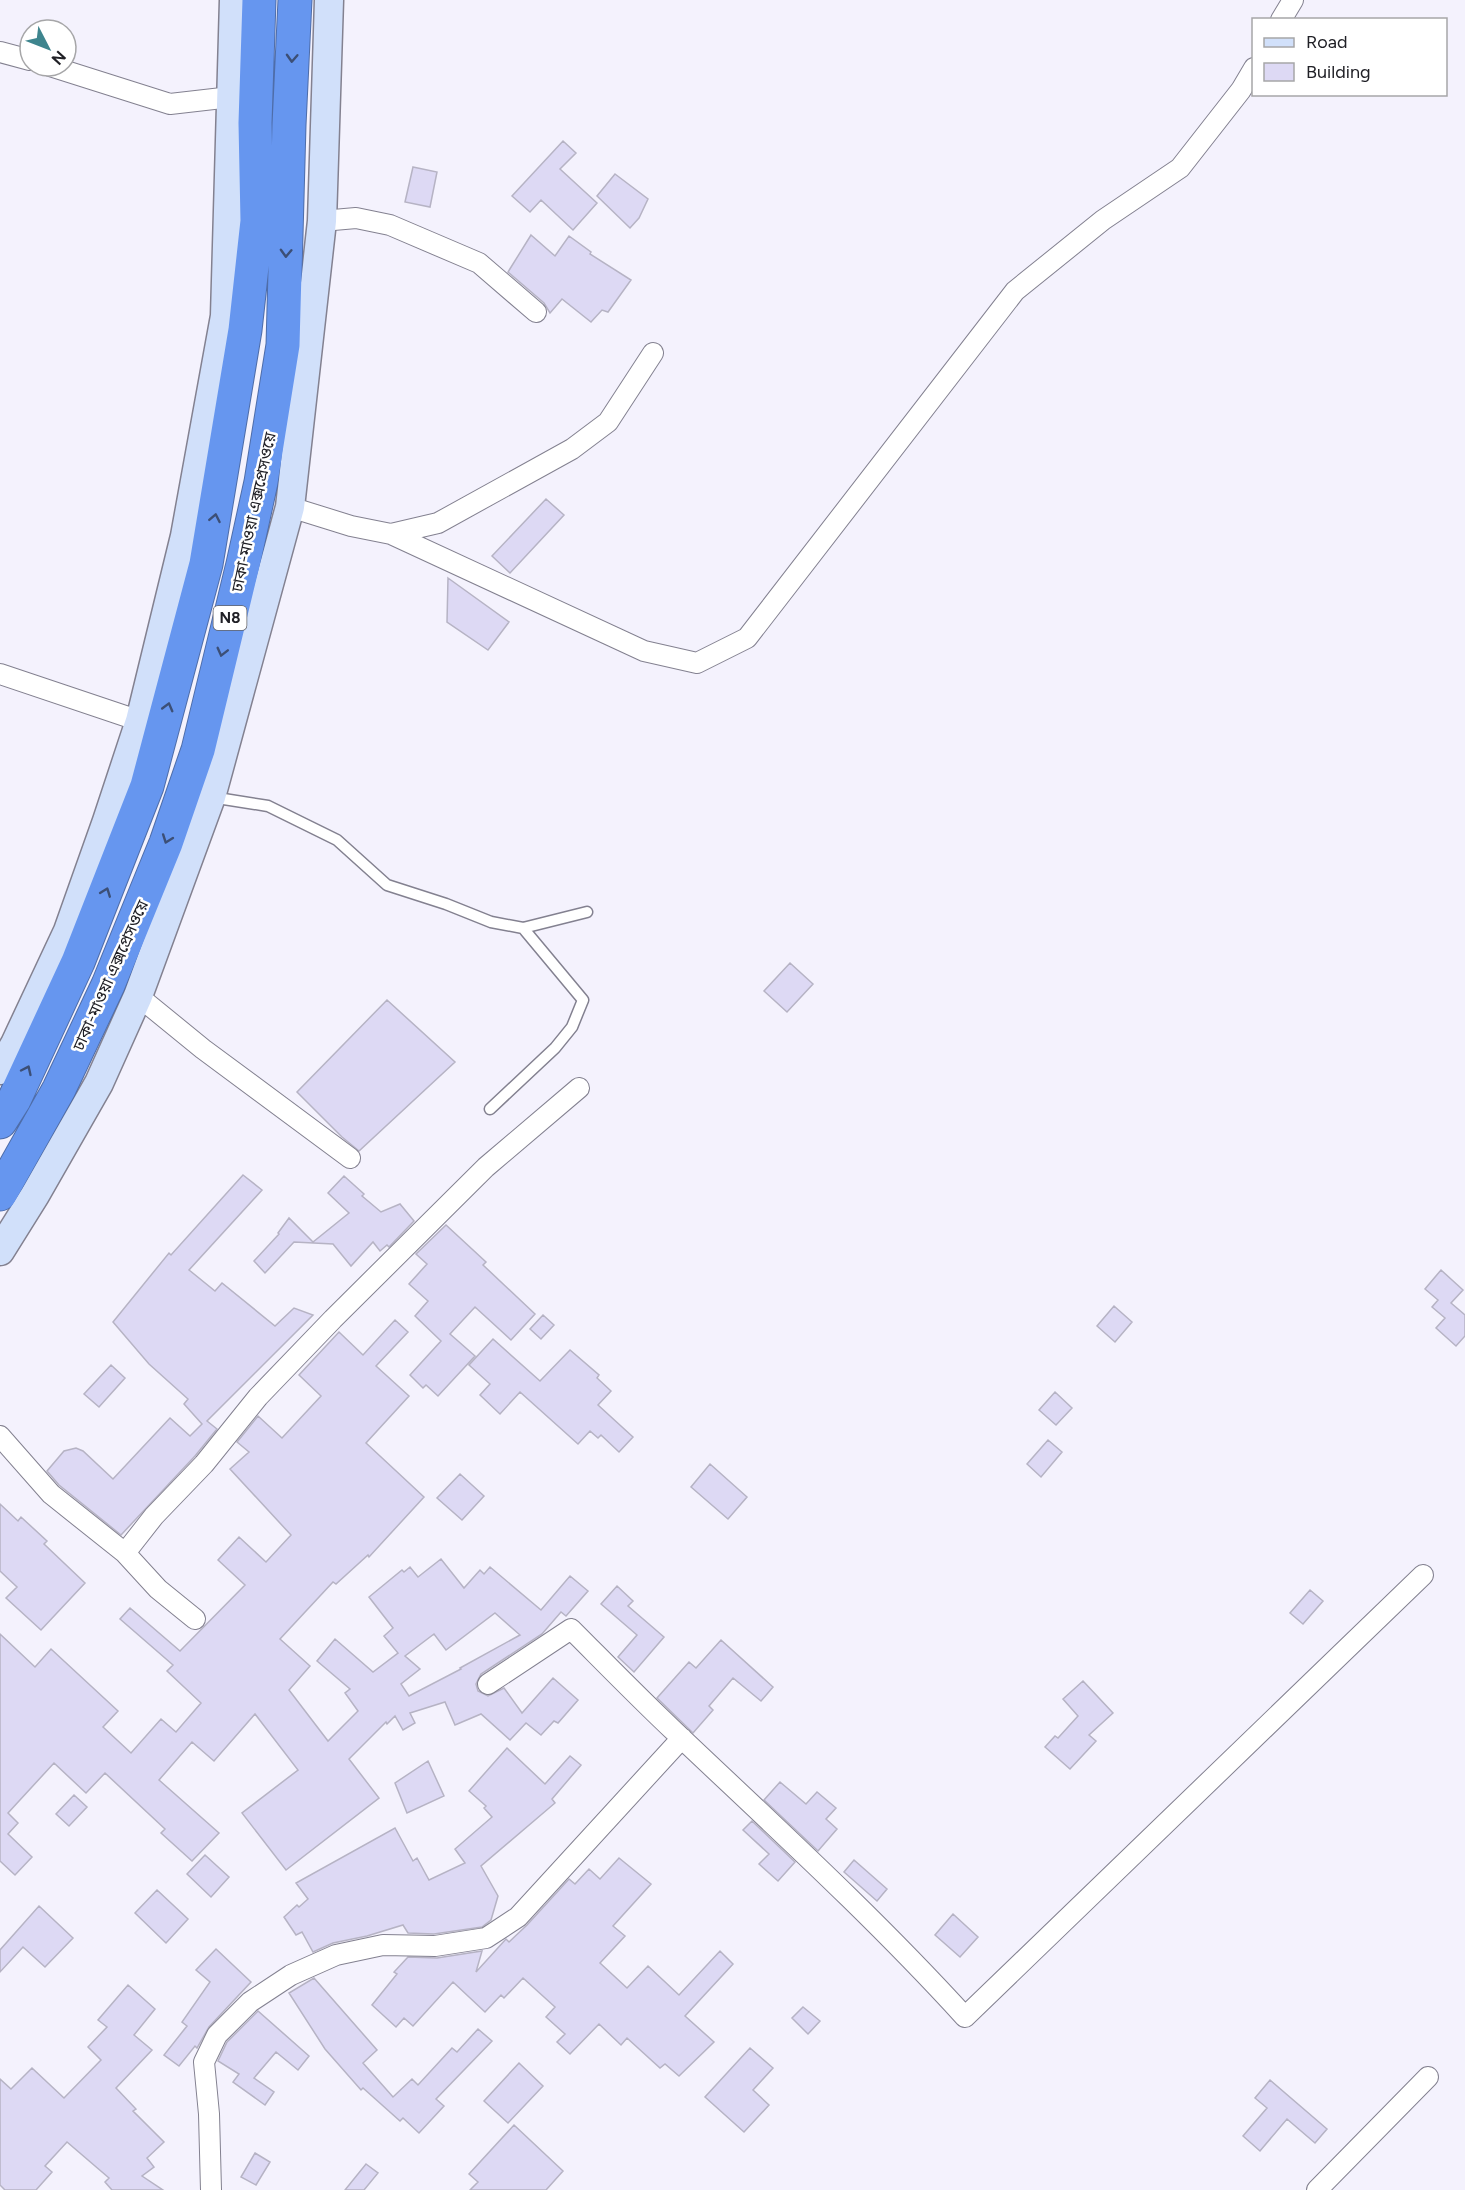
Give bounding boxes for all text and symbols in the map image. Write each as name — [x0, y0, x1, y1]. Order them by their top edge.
north arrow — [18, 18, 78, 78]
legend — [1252, 18, 1447, 96]
text: Road — [1306, 31, 1347, 53]
text: N — [48, 47, 70, 69]
one-way arrow — [286, 54, 299, 63]
text: Building — [1306, 61, 1371, 83]
one-way arrow — [280, 249, 293, 258]
street label: ঢাকা-মাওয়া এক্সপ্রেসওয়ে — [227, 430, 280, 595]
one-way arrow — [208, 514, 221, 524]
road number: N8 — [214, 606, 246, 630]
one-way arrow — [216, 647, 229, 657]
one-way arrow — [161, 703, 173, 713]
one-way arrow — [162, 833, 175, 844]
one-way arrow — [99, 887, 111, 898]
street label: ঢাকা-মাওয়া এক্সপ্রেসওয়ে — [68, 896, 153, 1054]
one-way arrow — [20, 1066, 32, 1077]

